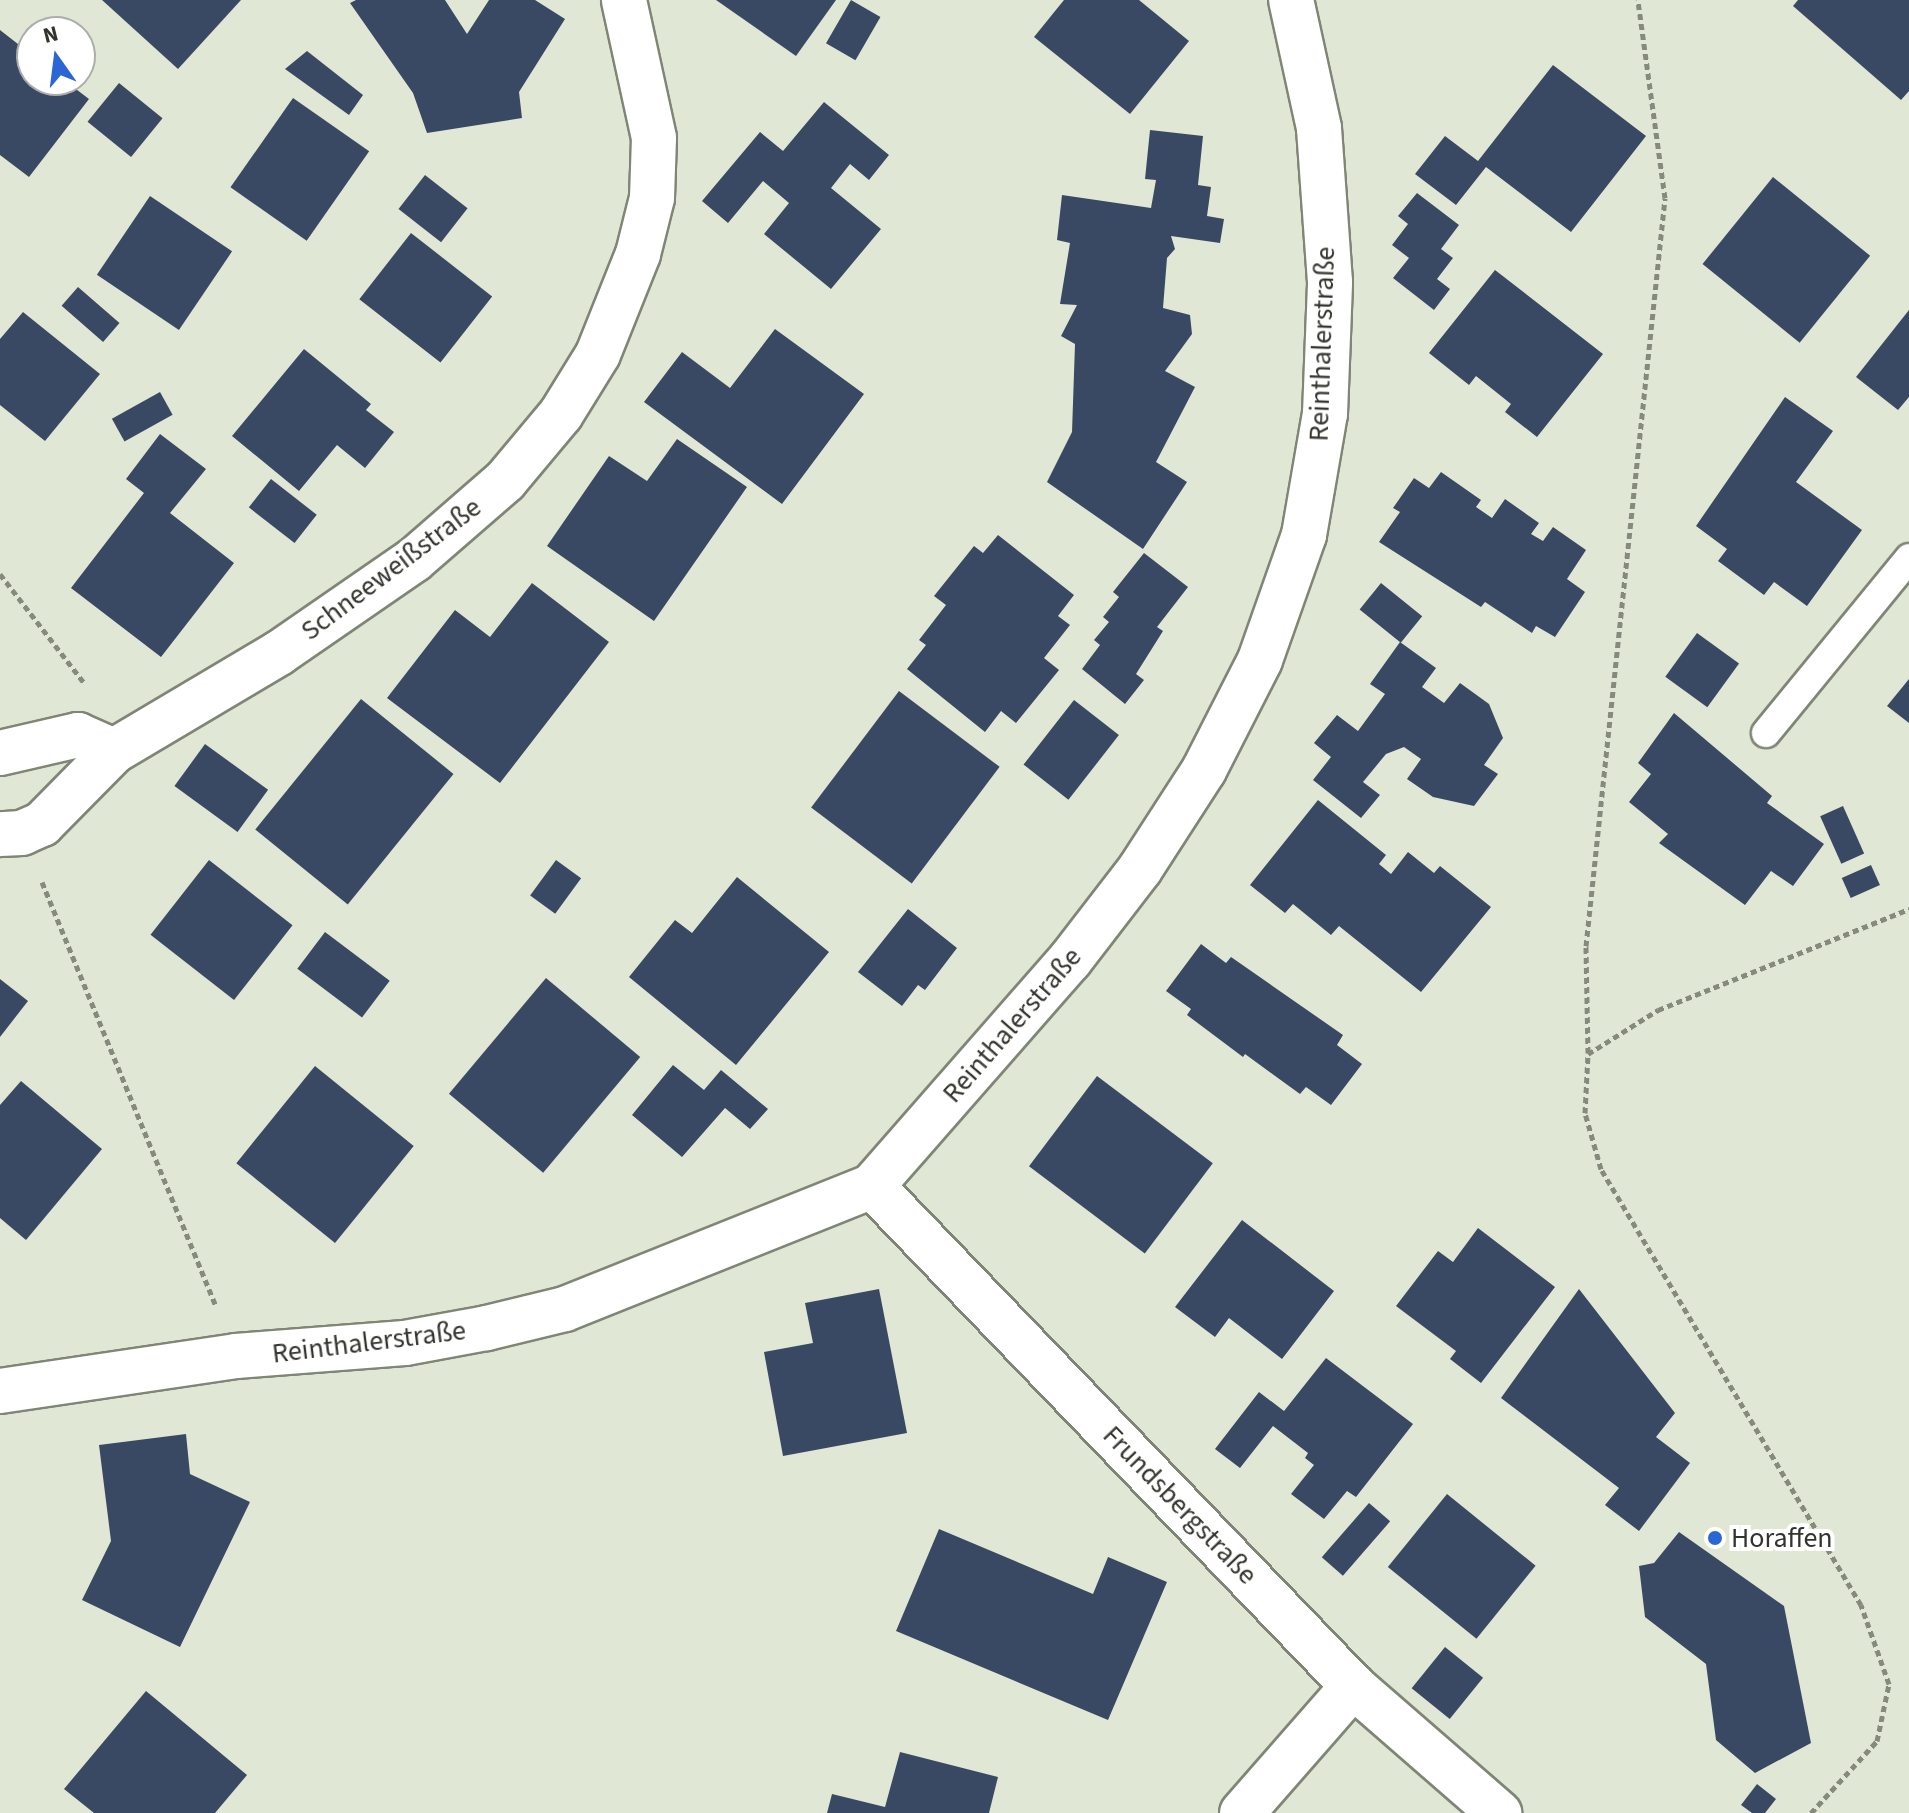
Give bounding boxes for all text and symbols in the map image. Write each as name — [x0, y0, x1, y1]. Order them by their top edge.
north arrow — [16, 16, 96, 96]
text: N — [40, 17, 62, 52]
street label: Reinthalerstraße — [1302, 246, 1342, 442]
street label: Schneeweißstraße — [294, 490, 488, 648]
street label: Reinthalerstraße — [935, 940, 1089, 1110]
street label: Reinthalerstraße — [270, 1313, 468, 1371]
street label: Frundsbergstraße — [1096, 1419, 1264, 1591]
place label: Horaffen — [1731, 1521, 1833, 1555]
marker: Horaffen — [1706, 1529, 1724, 1547]

